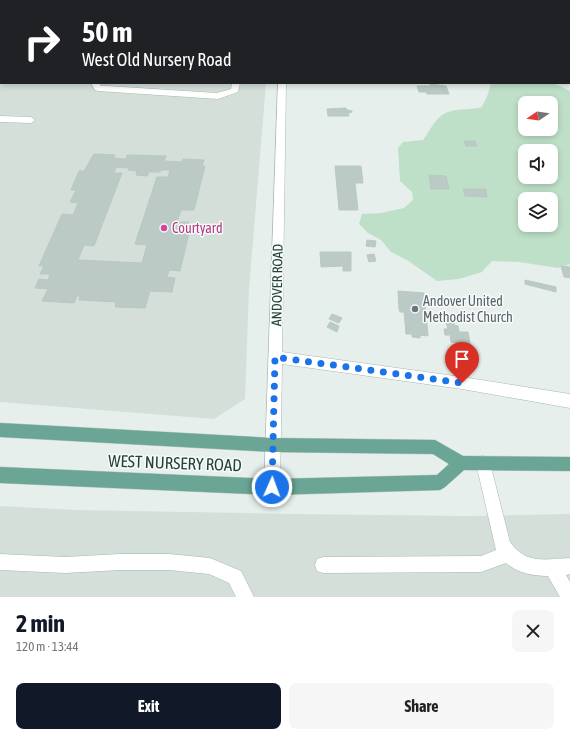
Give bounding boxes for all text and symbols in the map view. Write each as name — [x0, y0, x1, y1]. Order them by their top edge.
icon: right — [16, 16, 68, 68]
text: 50 m — [82, 16, 132, 48]
text: West Old Nursery Road — [82, 49, 232, 70]
north arrow — [518, 96, 558, 136]
map controls — [518, 96, 558, 232]
button: sound — [518, 144, 558, 184]
button: layers — [518, 192, 558, 232]
place label: Courtyard — [172, 220, 223, 236]
marker: Courtyard — [159, 223, 169, 233]
street label: ANDOVER ROAD — [268, 243, 286, 326]
place label: Andover United Methodist Church — [423, 293, 513, 325]
marker: Andover United Methodist Church — [410, 304, 420, 314]
pin — [445, 342, 479, 383]
icon: arrive — [451, 348, 473, 370]
street label: WEST NURSERY ROAD — [108, 451, 242, 475]
position arrow — [251, 466, 293, 508]
text: 2 min — [16, 610, 65, 637]
button: close — [512, 610, 554, 652]
text: 120 m · 13:44 — [16, 639, 79, 654]
button: Exit — [16, 683, 281, 729]
button: Share — [289, 683, 554, 729]

